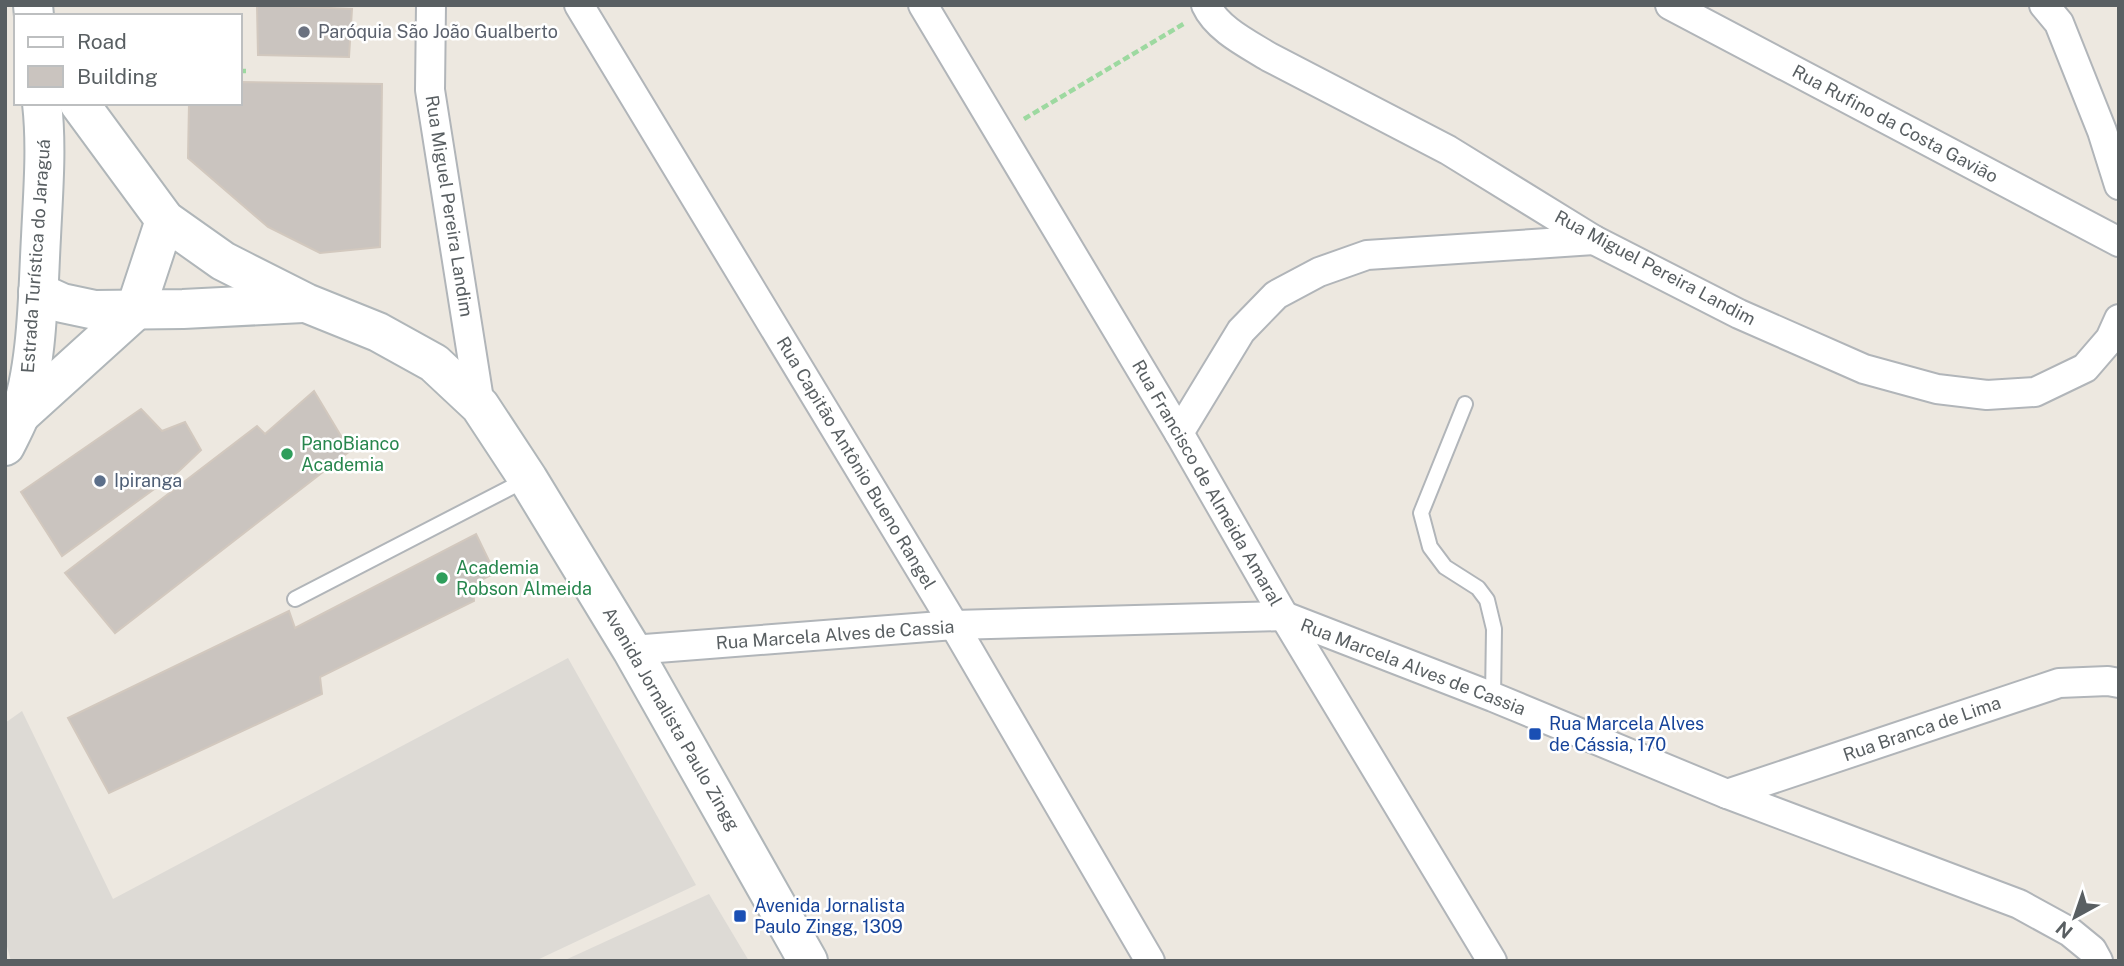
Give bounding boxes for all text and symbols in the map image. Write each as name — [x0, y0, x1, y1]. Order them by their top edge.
legend — [14, 14, 242, 105]
place label: Paróquia São João Gualberto — [318, 21, 558, 42]
marker: Paróquia São João Gualberto — [296, 24, 312, 40]
text: Road — [77, 29, 127, 54]
street label: Rua Rufino da Costa Gavião — [1789, 60, 2002, 187]
text: Building — [77, 64, 158, 89]
street label: Rua Miguel Pereira Landim — [422, 94, 477, 318]
street label: Estrada Turística do Jaraguá — [17, 138, 54, 374]
street label: Rua Miguel Pereira Landim — [1551, 206, 1759, 329]
street label: Rua Capitão Antônio Bueno Rangel — [772, 333, 940, 593]
street label: Rua Francisco de Almeida Amaral — [1128, 356, 1287, 610]
place label: PanoBianco Academia — [301, 433, 399, 475]
marker: PanoBianco Academia — [279, 446, 295, 462]
place label: Ipiranga — [114, 470, 182, 491]
marker: Ipiranga — [92, 473, 108, 489]
place label: Academia Robson Almeida — [456, 557, 592, 599]
marker: Academia Robson Almeida — [434, 570, 450, 586]
street label: Avenida Jornalista Paulo Zingg — [599, 603, 744, 834]
street label: Rua Marcela Alves de Cassia — [1298, 614, 1529, 719]
street label: Rua Marcela Alves de Cassia — [715, 616, 955, 653]
street label: Rua Branca de Lima — [1840, 692, 2003, 765]
place label: Rua Marcela Alves de Cássia, 170 — [1549, 713, 1704, 755]
marker: Rua Marcela Alves de Cássia, 170 — [1527, 726, 1543, 742]
north arrow — [2040, 882, 2110, 952]
place label: Avenida Jornalista Paulo Zingg, 1309 — [754, 895, 905, 937]
marker: Avenida Jornalista Paulo Zingg, 1309 — [732, 908, 748, 924]
text: N — [2051, 917, 2077, 943]

